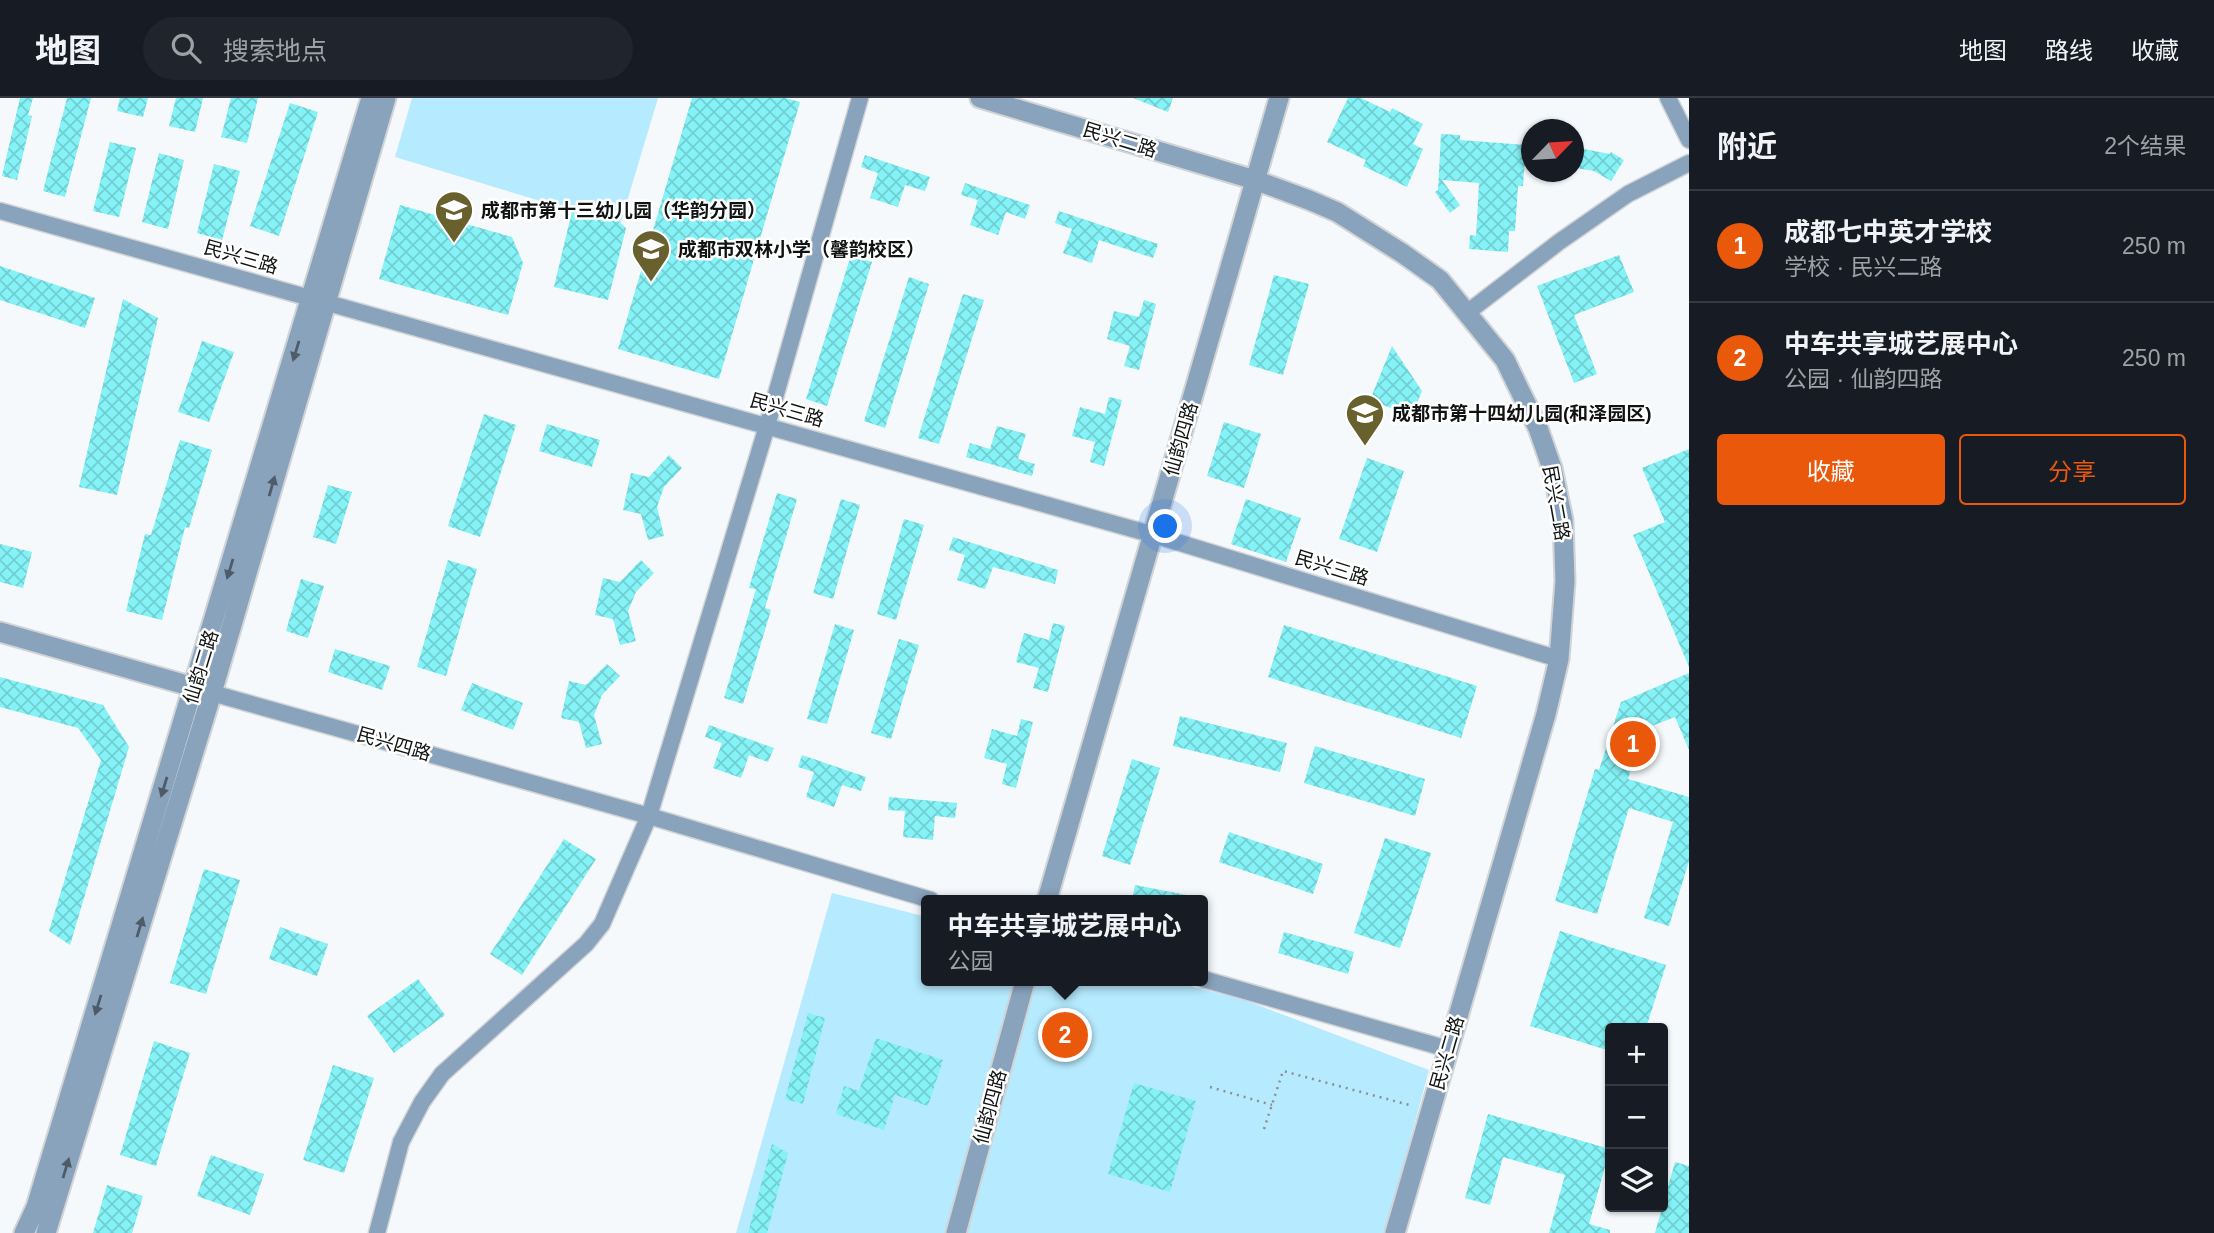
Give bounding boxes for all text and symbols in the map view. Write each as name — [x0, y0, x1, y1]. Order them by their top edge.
search box — [143, 17, 633, 80]
icon: search — [167, 29, 205, 67]
text: 地图 — [35, 32, 101, 69]
text: 搜索地点 — [223, 36, 327, 66]
text: 地图 — [1959, 37, 2007, 64]
text: 路线 — [2045, 37, 2093, 64]
text: 收藏 — [2131, 37, 2179, 64]
street label: 民兴二路 — [1081, 119, 1159, 161]
north arrow — [1521, 119, 1584, 182]
text: 附近 — [1717, 130, 1777, 163]
text: 2个结果 — [2104, 133, 2186, 159]
school or university icon: 成都市第十三幼儿园（华韵分园） — [433, 189, 475, 244]
place label: 成都市第十三幼儿园（华韵分园） — [481, 200, 766, 221]
text: 成都七中英才学校 — [1784, 217, 1992, 247]
school or university icon: 成都市双林小学（馨韵校区） — [630, 228, 672, 283]
text: 1 — [1734, 233, 1746, 259]
text: 250 m — [2122, 233, 2186, 259]
street label: 民兴三路 — [202, 236, 280, 278]
place label: 成都市双林小学（馨韵校区） — [678, 239, 925, 260]
text: 学校 · 民兴二路 — [1784, 254, 1942, 280]
text: 中车共享城艺展中心 — [1784, 329, 2018, 359]
one-way arrow — [290, 341, 300, 362]
text: 2 — [1734, 345, 1746, 371]
text: 250 m — [2122, 345, 2186, 371]
text: 公园 · 仙韵四路 — [1784, 366, 1942, 392]
street label: 民兴三路 — [748, 389, 826, 431]
school or university icon: 成都市第十四幼儿园(和泽园区) — [1344, 392, 1386, 447]
street label: 仙韵四路 — [1160, 400, 1202, 478]
place label: 成都市第十四幼儿园(和泽园区) — [1392, 403, 1652, 424]
button: 收藏 — [1717, 434, 1945, 505]
button: 分享 — [1959, 434, 2186, 505]
street label: 民兴二路 — [1539, 464, 1573, 542]
one-way arrow — [268, 475, 278, 496]
your location — [1148, 509, 1182, 543]
street label: 民兴三路 — [1293, 547, 1371, 589]
one-way arrow — [224, 559, 235, 580]
street label: 仙韵二路 — [180, 628, 222, 706]
pin: 1 — [1610, 718, 1656, 770]
street label: 民兴四路 — [355, 723, 433, 765]
one-way arrow — [158, 777, 169, 798]
popup — [921, 895, 1208, 986]
text: 中车共享城艺展中心 — [947, 911, 1182, 941]
one-way arrow — [135, 916, 146, 937]
text: 公园 — [947, 948, 993, 974]
one-way arrow — [92, 994, 102, 1015]
pin: 2 — [1042, 1009, 1088, 1061]
street label: 民兴二路 — [1426, 1014, 1468, 1092]
map controls — [1605, 1023, 1668, 1212]
button: + — [1605, 1023, 1668, 1086]
street label: 仙韵四路 — [970, 1068, 1010, 1146]
button: − — [1605, 1086, 1668, 1149]
button: layers — [1605, 1149, 1668, 1212]
one-way arrow — [62, 1157, 72, 1178]

